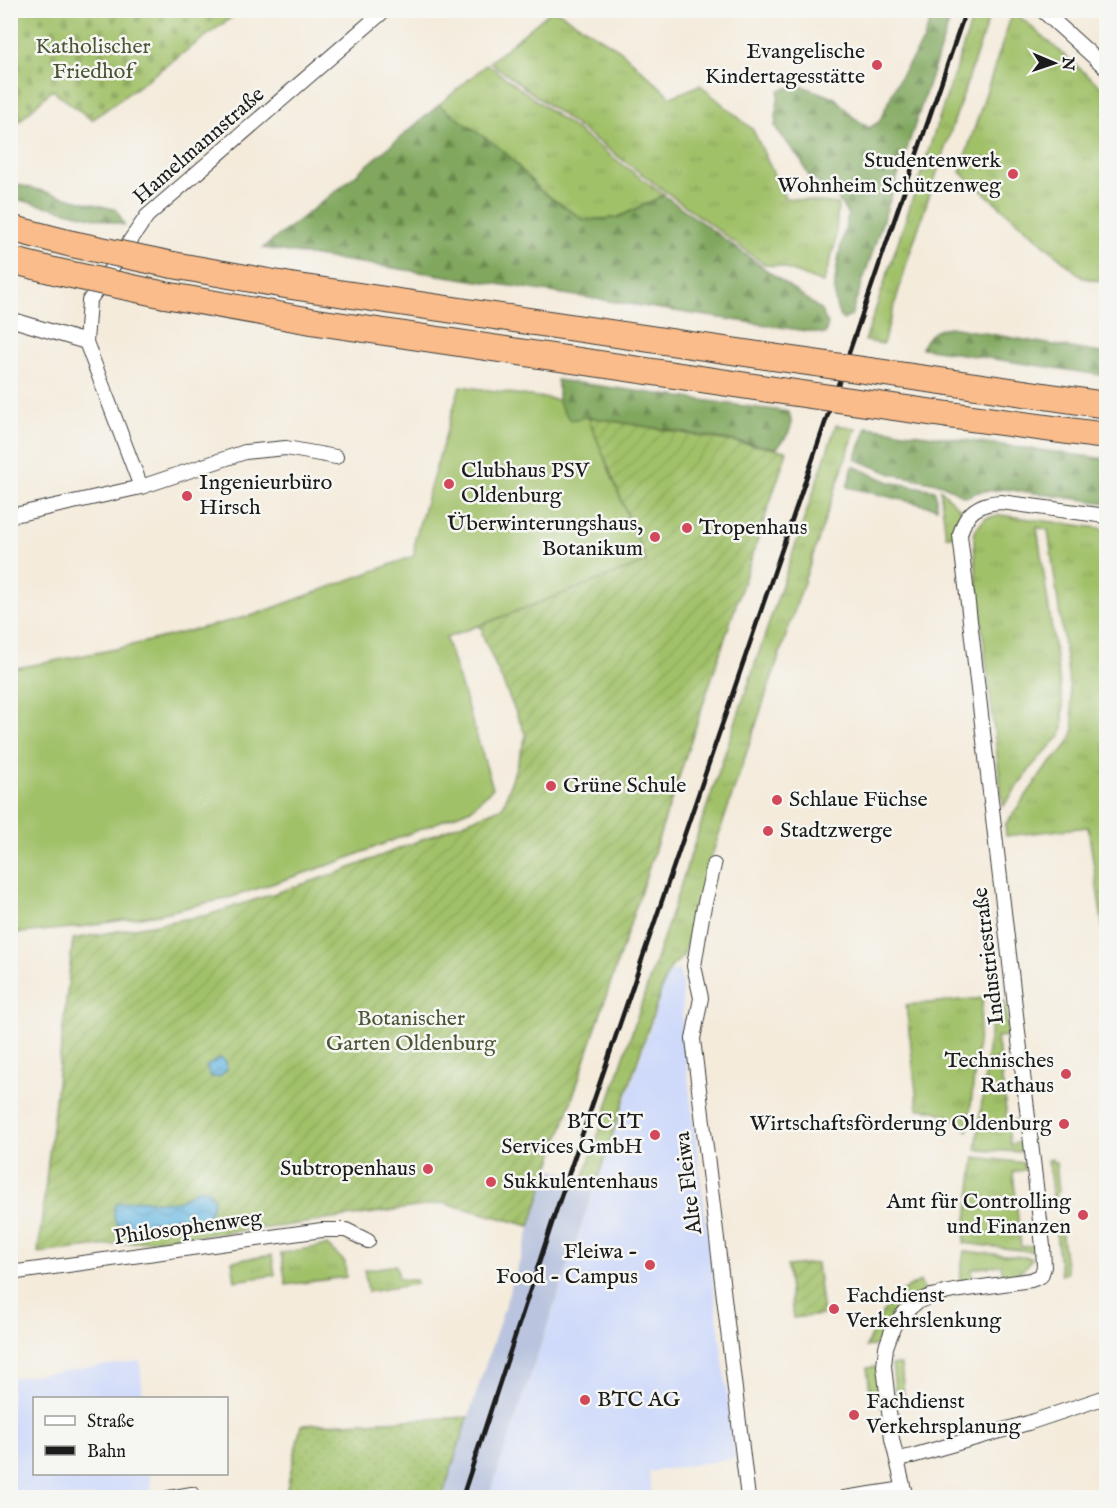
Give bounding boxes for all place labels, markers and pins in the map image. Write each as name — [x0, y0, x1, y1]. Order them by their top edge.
place label: Evangelische Kindertagesstätte — [705, 38, 865, 91]
marker: Evangelische Kindertagesstätte — [870, 58, 884, 72]
place label: Studentenwerk Wohnheim Schützenweg — [777, 147, 1002, 200]
marker: Studentenwerk Wohnheim Schützenweg — [1006, 167, 1020, 181]
place label: Clubhaus PSV Oldenburg — [461, 457, 590, 510]
place label: Ingenieurbüro Hirsch — [199, 469, 332, 522]
marker: Clubhaus PSV Oldenburg — [442, 477, 456, 491]
marker: Ingenieurbüro Hirsch — [180, 489, 194, 503]
place label: Überwinterungshaus, Botanikum — [447, 510, 643, 563]
place label: Tropenhaus — [699, 514, 807, 542]
marker: Tropenhaus — [680, 521, 694, 535]
marker: Überwinterungshaus, Botanikum — [648, 530, 662, 544]
place label: Grüne Schule — [563, 772, 686, 800]
marker: Grüne Schule — [544, 779, 558, 793]
place label: Schlaue Füchse — [789, 786, 928, 814]
marker: Schlaue Füchse — [770, 793, 784, 807]
place label: Stadtzwerge — [780, 817, 892, 845]
marker: Stadtzwerge — [761, 824, 775, 838]
place label: Technisches Rathaus — [944, 1047, 1054, 1100]
marker: Technisches Rathaus — [1059, 1067, 1073, 1081]
place label: BTC IT Services GmbH — [501, 1108, 643, 1161]
place label: Wirtschaftsförderung Oldenburg — [750, 1110, 1053, 1138]
marker: Wirtschaftsförderung Oldenburg — [1057, 1117, 1071, 1131]
marker: BTC IT Services GmbH — [648, 1128, 662, 1142]
place label: Subtropenhaus — [280, 1155, 416, 1183]
marker: Subtropenhaus — [421, 1162, 435, 1176]
place label: Sukkulentenhaus — [503, 1168, 658, 1196]
marker: Sukkulentenhaus — [484, 1175, 498, 1189]
place label: Amt für Controlling und Finanzen — [885, 1188, 1072, 1241]
marker: Amt für Controlling und Finanzen — [1076, 1208, 1090, 1222]
place label: Fleiwa - Food - Campus — [496, 1238, 638, 1291]
marker: Fleiwa - Food - Campus — [643, 1258, 657, 1272]
place label: Fachdienst Verkehrslenkung — [845, 1282, 1002, 1335]
marker: Fachdienst Verkehrslenkung — [827, 1302, 841, 1316]
place label: BTC AG — [597, 1386, 681, 1414]
place label: Fachdienst Verkehrsplanung — [865, 1388, 1022, 1441]
marker: BTC AG — [578, 1393, 592, 1407]
marker: Fachdienst Verkehrsplanung — [847, 1408, 861, 1422]

